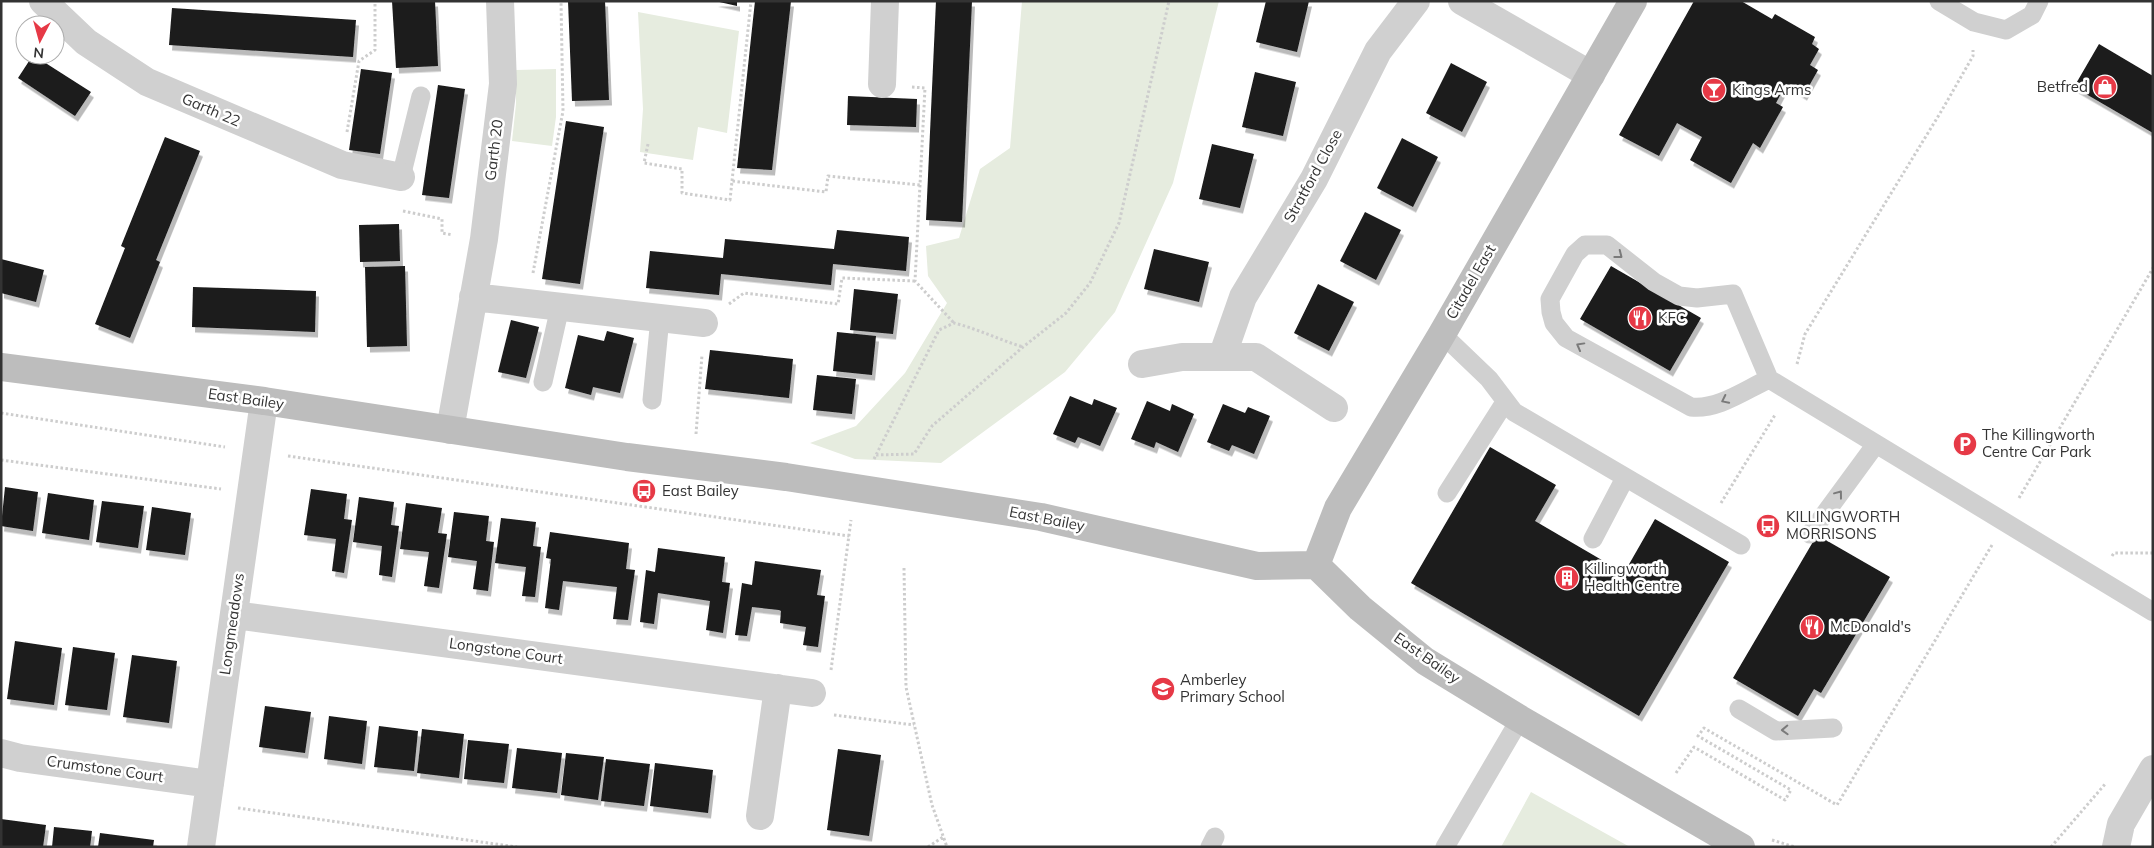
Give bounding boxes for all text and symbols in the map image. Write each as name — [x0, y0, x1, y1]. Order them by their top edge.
north arrow — [15, 15, 65, 65]
text: N — [32, 43, 45, 62]
shop icon: Betfred — [2092, 74, 2118, 100]
bar icon: Kings Arms — [1701, 77, 1727, 103]
place label: Betfred — [2037, 77, 2088, 96]
place label: Kings Arms — [1732, 80, 1811, 99]
street label: Garth 22 — [179, 89, 243, 130]
street label: Garth 20 — [480, 118, 507, 182]
street label: Stratford Close — [1279, 126, 1346, 226]
street label: Citadel East — [1442, 241, 1500, 322]
one-way arrow — [1613, 249, 1622, 257]
restaurant icon: KFC — [1627, 305, 1653, 331]
place label: KFC — [1658, 308, 1686, 327]
one-way arrow — [1577, 342, 1586, 352]
street label: East Bailey — [207, 384, 285, 413]
one-way arrow — [1721, 394, 1730, 404]
place label: The Killingworth Centre Car Park — [1982, 425, 2095, 461]
parking icon: The Killingworth Centre Car Park — [1952, 431, 1978, 457]
bus stop icon: East Bailey — [631, 478, 657, 504]
place label: East Bailey — [662, 481, 739, 500]
one-way arrow — [1833, 490, 1842, 500]
street label: East Bailey — [1008, 502, 1087, 535]
place label: KILLINGWORTH MORRISONS — [1786, 507, 1900, 543]
bus stop icon: KILLINGWORTH MORRISONS — [1755, 513, 1781, 539]
place label: Killingworth Health Centre — [1584, 559, 1680, 595]
building icon: Killingworth Health Centre — [1554, 565, 1580, 591]
street label: Longmeadows — [215, 572, 248, 676]
restaurant icon: McDonald's — [1799, 614, 1825, 640]
place label: McDonald's — [1830, 617, 1911, 636]
street label: East Bailey — [1390, 628, 1464, 687]
street label: Longstone Court — [448, 633, 564, 668]
place label: Amberley Primary School — [1180, 670, 1285, 706]
school or university icon: Amberley Primary School — [1150, 676, 1176, 702]
one-way arrow — [1780, 725, 1788, 736]
street label: Crumstone Court — [46, 751, 165, 786]

